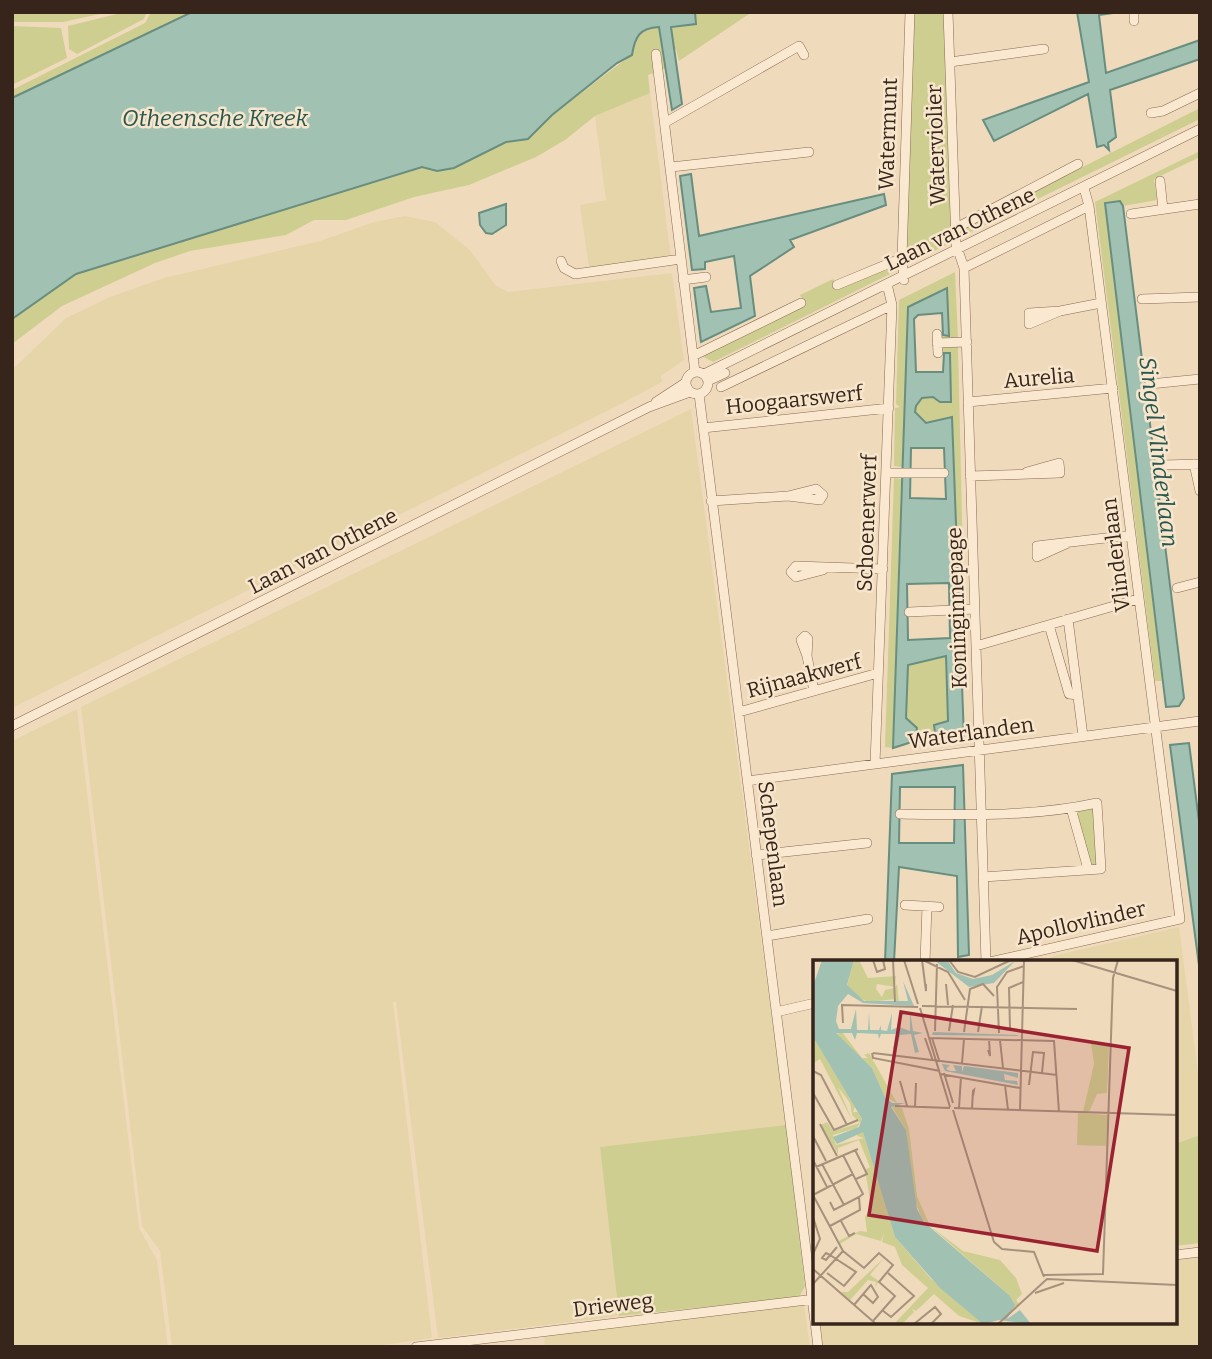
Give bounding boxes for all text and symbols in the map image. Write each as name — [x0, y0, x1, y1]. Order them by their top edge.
street label: Watermunt — [873, 77, 903, 191]
street label: Waterviolier — [921, 84, 951, 206]
water label: Otheensche Kreek — [122, 104, 309, 132]
street label: Laan van Othene — [881, 181, 1039, 277]
water label: Singel Vlinderlaan — [1133, 355, 1185, 549]
street label: Aurelia — [1002, 362, 1076, 394]
street label: Hoogaarswerf — [724, 380, 866, 420]
street label: Schoenerwerf — [852, 452, 882, 592]
street label: Vlinderlaan — [1096, 496, 1136, 614]
street label: Laan van Othene — [244, 502, 402, 600]
street label: Koninginnepage — [941, 527, 973, 689]
street label: Rijnaakwerf — [744, 648, 866, 704]
street label: Waterlanden — [906, 711, 1036, 755]
street label: Schepenlaan — [752, 780, 794, 908]
street label: Apollovlinder — [1014, 895, 1148, 951]
inset map — [813, 960, 1177, 1324]
street label: Drieweg — [571, 1287, 655, 1323]

